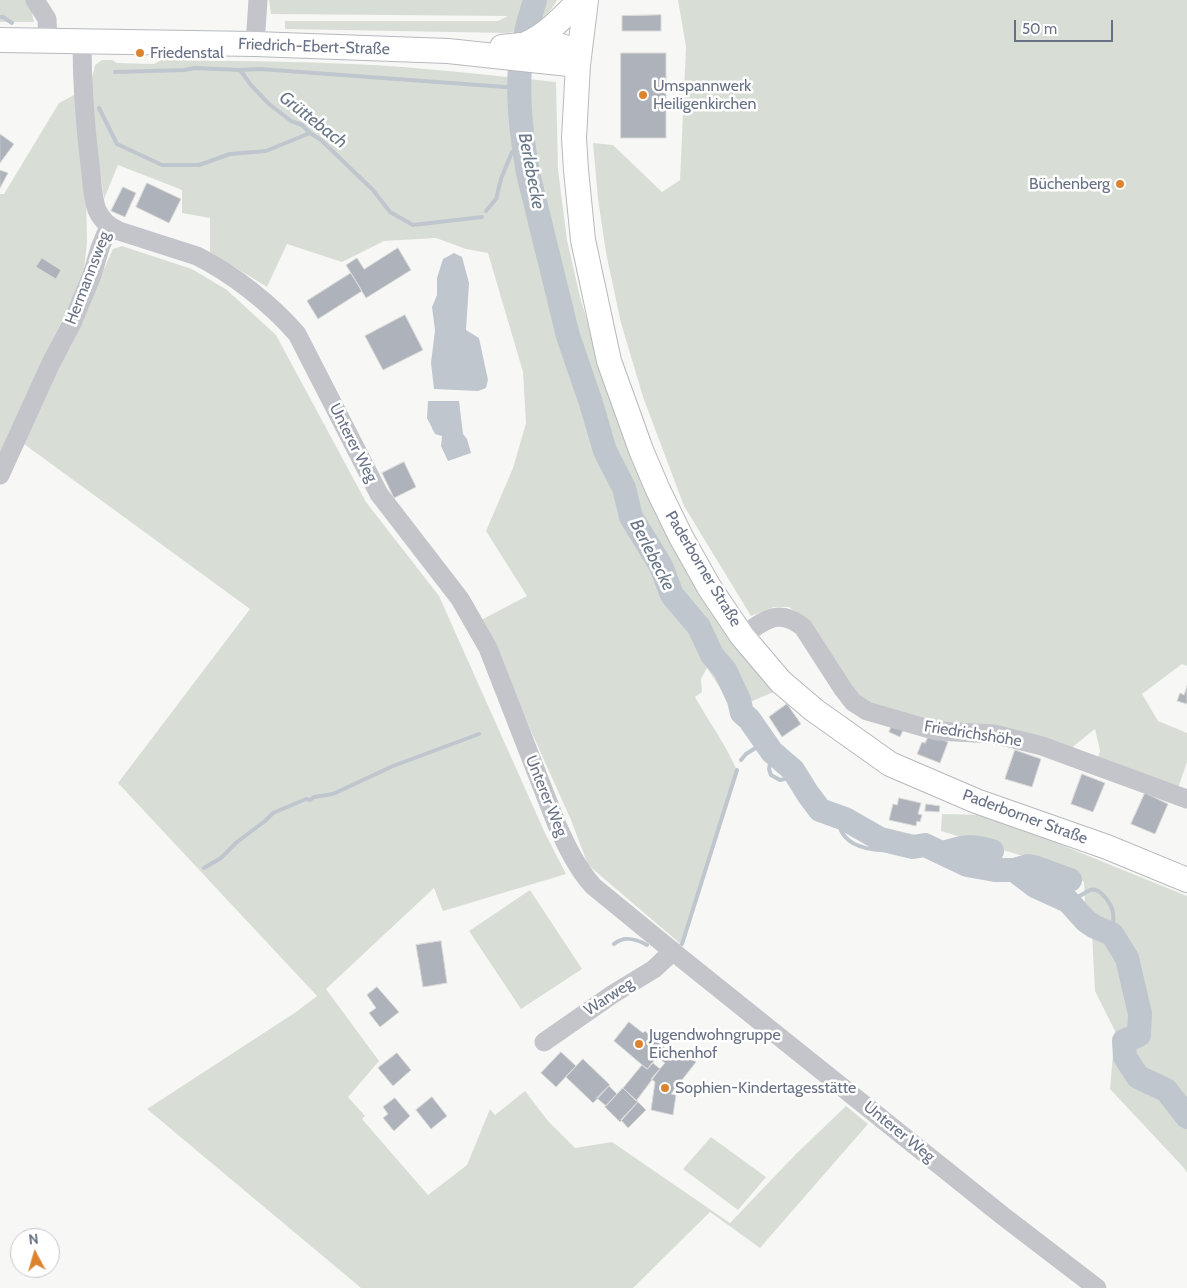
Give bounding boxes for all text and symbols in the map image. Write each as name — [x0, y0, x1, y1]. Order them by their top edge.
scale bar — [1017, 10, 1116, 42]
text: 50 m — [1022, 20, 1057, 38]
street label: Friedrich-Ebert-Straße — [238, 35, 390, 59]
place label: Friedenstal — [150, 43, 224, 63]
marker: Friedenstal — [134, 47, 146, 59]
place label: Umspannwerk Heiligenkirchen — [653, 76, 756, 114]
water label: Grüttebach — [275, 87, 351, 153]
marker: Umspannwerk Heiligenkirchen — [637, 89, 649, 101]
water label: Berlebecke — [513, 131, 549, 211]
place label: Büchenberg — [1029, 174, 1110, 194]
marker: Büchenberg — [1114, 178, 1126, 190]
street label: Hermannsweg — [61, 229, 115, 327]
street label: Unterer Weg — [325, 400, 381, 486]
street label: Paderborner Straße — [661, 508, 745, 630]
water label: Berlebecke — [625, 516, 679, 594]
street label: Friedrichshöhe — [923, 717, 1023, 751]
street label: Unterer Weg — [521, 753, 571, 839]
street label: Paderborner Straße — [960, 785, 1090, 849]
street label: Warweg — [581, 974, 637, 1020]
place label: Jugendwohngruppe Eichenhof — [649, 1025, 781, 1063]
marker: Jugendwohngruppe Eichenhof — [633, 1038, 645, 1050]
place label: Sophien-Kindertagesstätte — [675, 1078, 856, 1098]
marker: Sophien-Kindertagesstätte — [659, 1082, 671, 1094]
street label: Unterer Weg — [860, 1097, 938, 1167]
north arrow — [10, 1228, 60, 1278]
text: N — [28, 1230, 39, 1249]

